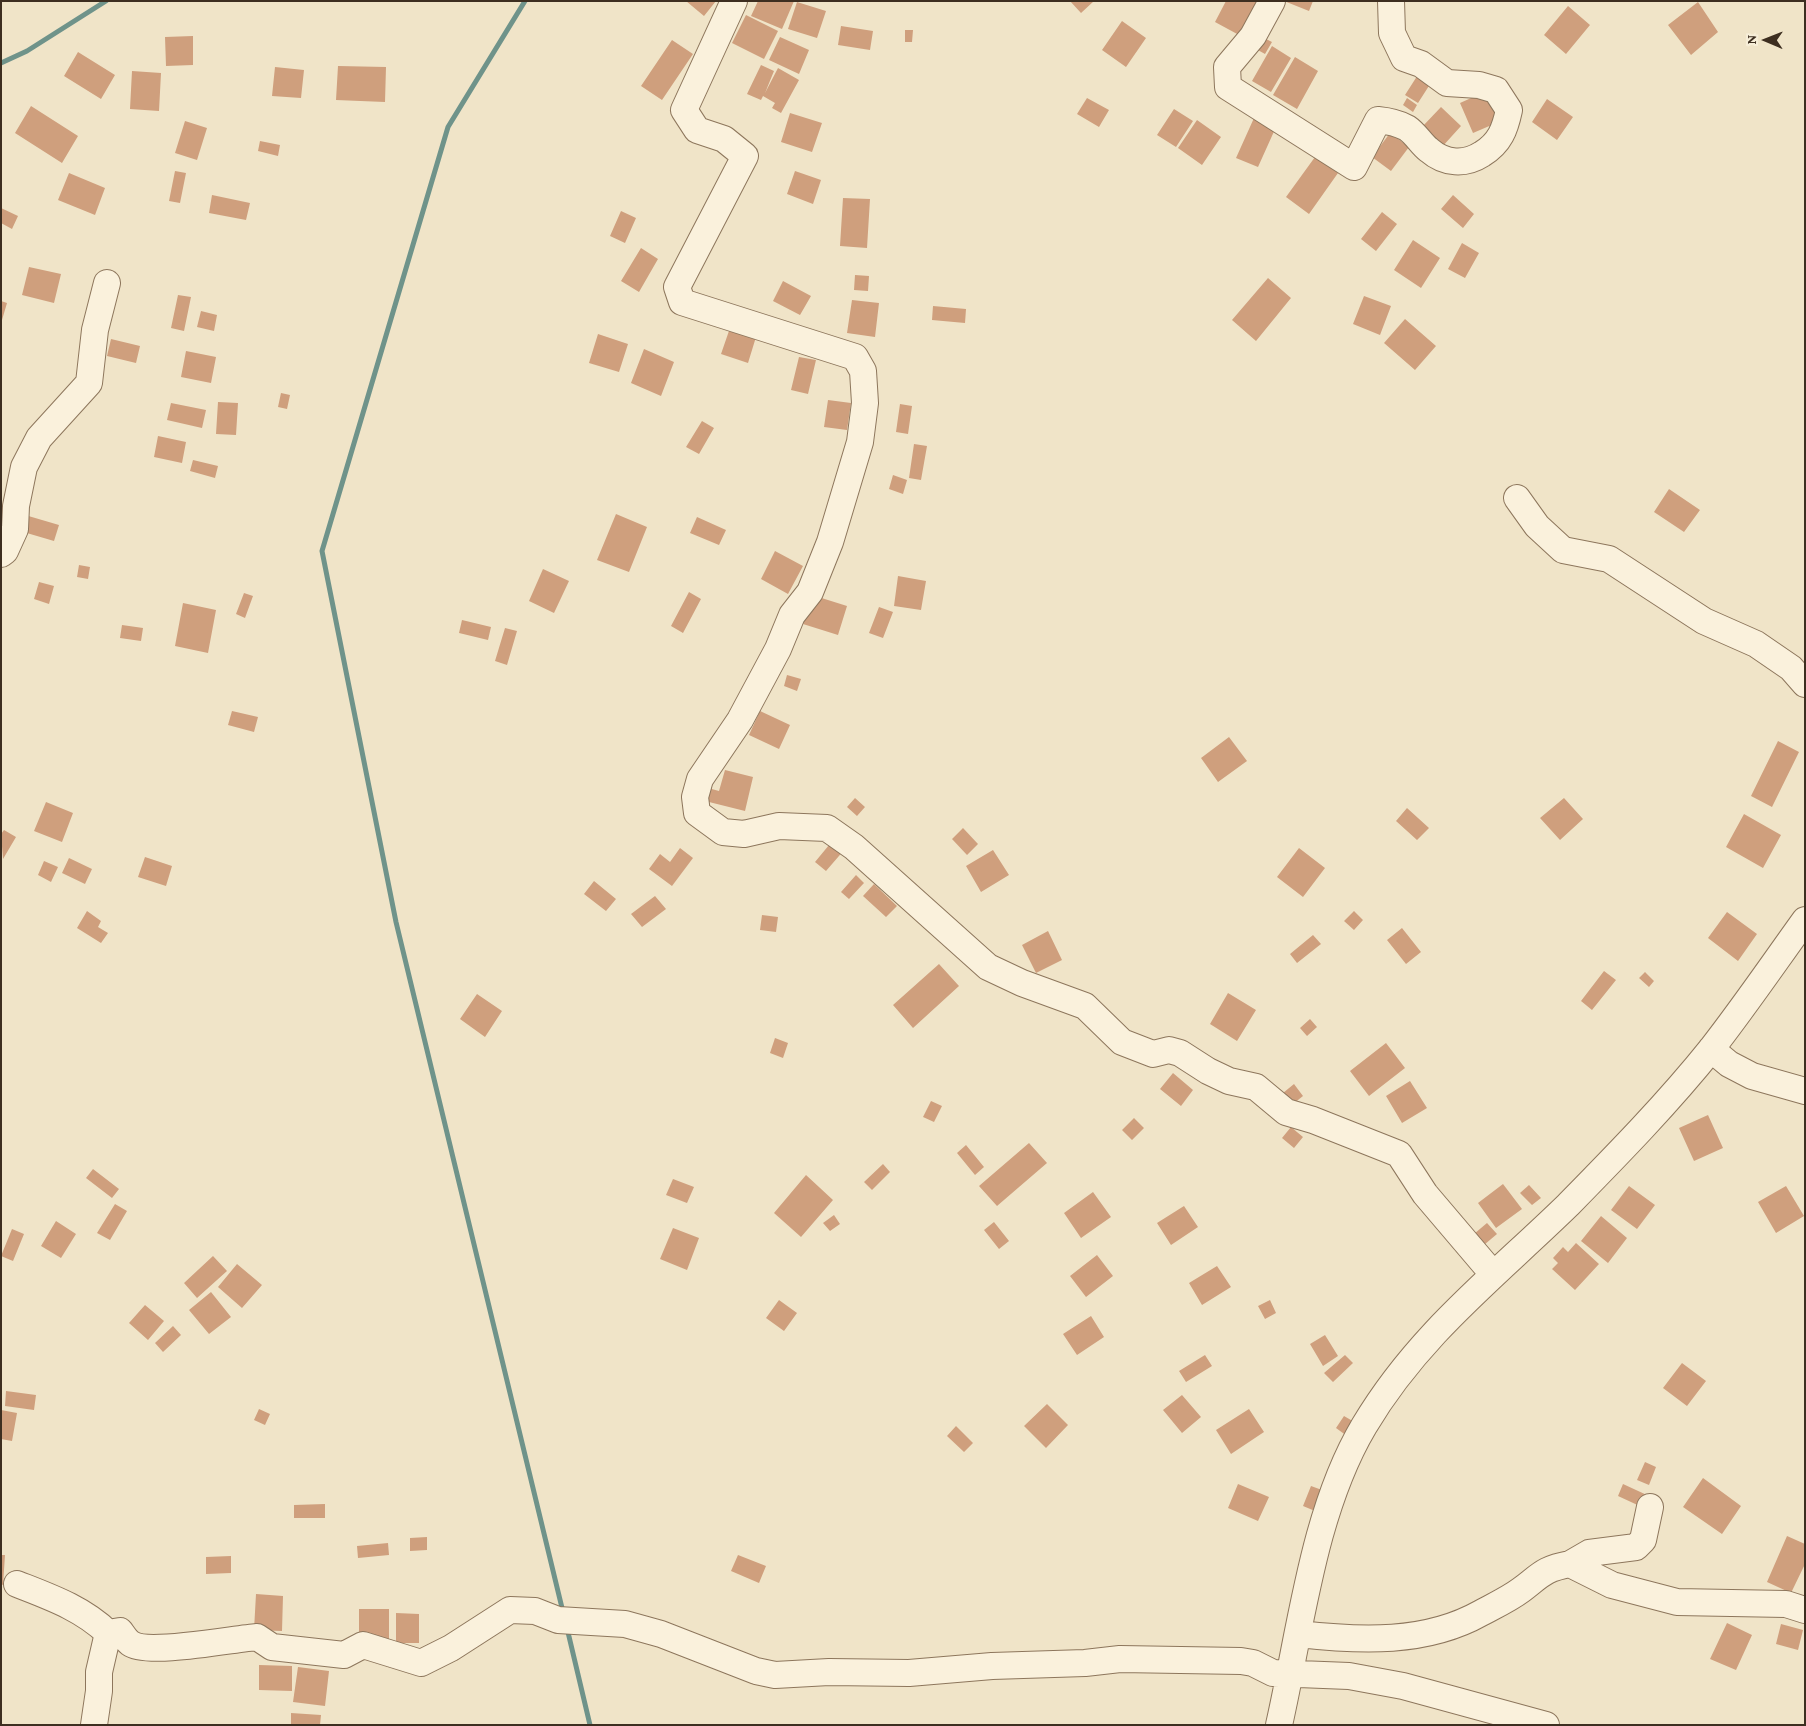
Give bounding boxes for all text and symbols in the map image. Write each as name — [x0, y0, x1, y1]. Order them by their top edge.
north arrow — [1741, 15, 1791, 65]
text: N — [1743, 35, 1759, 45]

